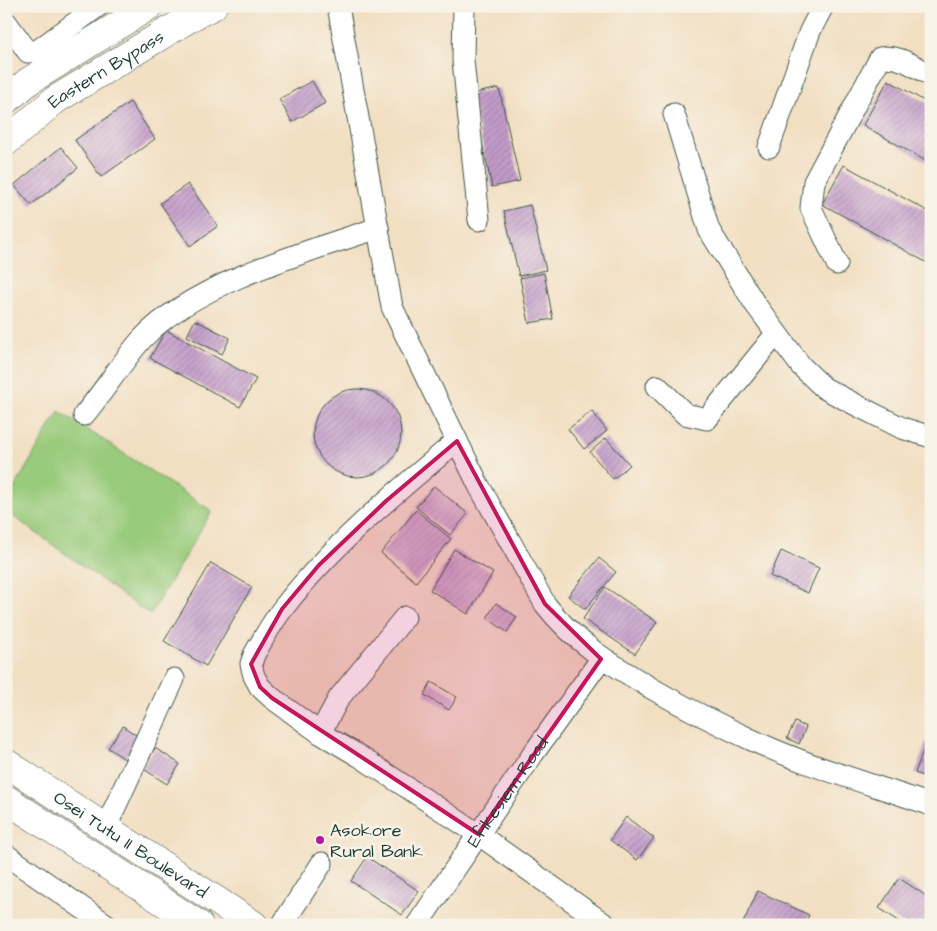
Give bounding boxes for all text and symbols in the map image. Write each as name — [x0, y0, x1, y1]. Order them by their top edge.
street label: Eastern Bypass — [42, 25, 169, 114]
street label: Efikesiem Road — [461, 732, 555, 852]
street label: Osei Tutu II Boulevard — [48, 785, 213, 905]
place label: Asokore Rural Bank — [330, 818, 423, 864]
marker: Asokore Rural Bank — [314, 834, 326, 846]

